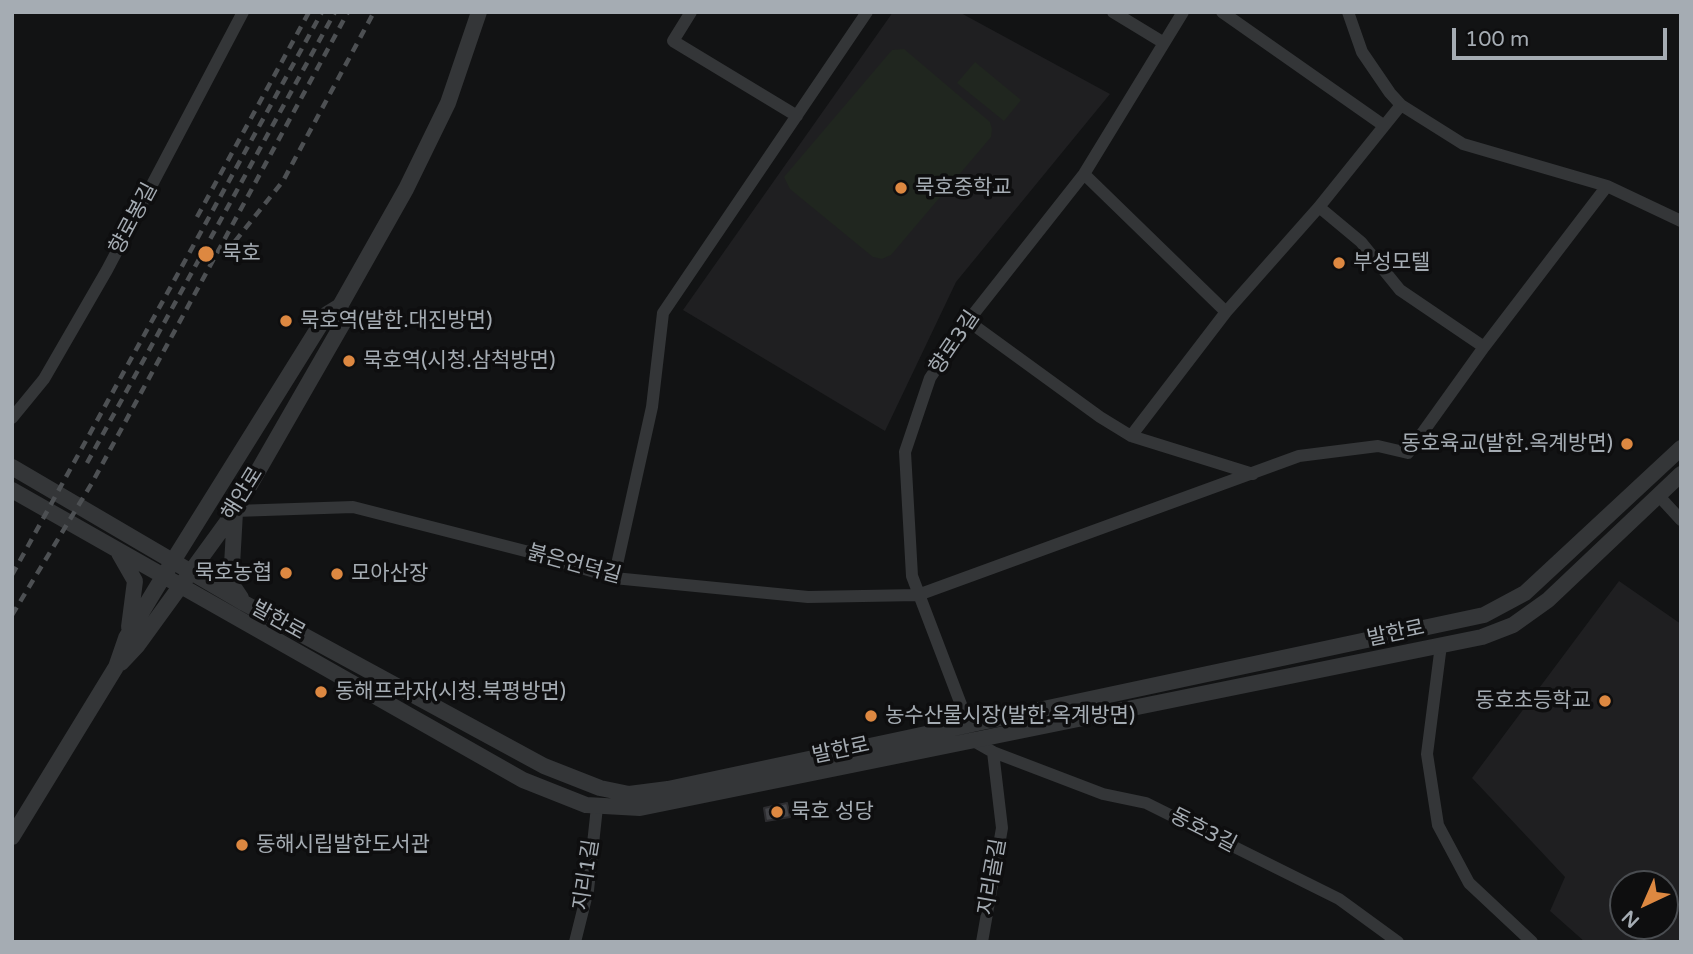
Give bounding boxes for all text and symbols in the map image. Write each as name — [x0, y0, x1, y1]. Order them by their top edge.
scale bar — [1455, 14, 1670, 58]
text: 100 m — [1465, 27, 1529, 52]
place label: 묵호중학교 — [915, 175, 1012, 201]
street label: 향로봉길 — [105, 179, 163, 259]
marker: 묵호중학교 — [893, 180, 909, 196]
place label: 묵호 — [222, 241, 261, 267]
marker: 묵호 — [196, 244, 216, 264]
place label: 부성모텔 — [1353, 250, 1430, 276]
marker: 부성모텔 — [1331, 255, 1347, 271]
street label: 향로3길 — [925, 306, 985, 380]
place label: 묵호역(발한.대진방면) — [300, 308, 492, 334]
marker: 묵호역(발한.대진방면) — [278, 313, 294, 329]
place label: 묵호역(시청.삼척방면) — [363, 348, 555, 374]
marker: 묵호역(시청.삼척방면) — [341, 353, 357, 369]
place label: 동호육교(발한.옥계방면) — [1401, 431, 1613, 457]
marker: 동호육교(발한.옥계방면) — [1619, 436, 1635, 452]
street label: 해안로 — [217, 463, 269, 525]
street label: 붉은언덕길 — [524, 540, 624, 590]
place label: 묵호농협 — [195, 560, 272, 586]
place label: 모아산장 — [351, 561, 428, 587]
marker: 묵호농협 — [278, 565, 294, 581]
marker: 모아산장 — [329, 566, 345, 582]
street label: 발한로 — [247, 596, 309, 646]
street label: 발한로 — [1365, 616, 1427, 652]
place label: 동해프라자(시청.북평방면) — [335, 679, 566, 705]
marker: 동해프라자(시청.북평방면) — [313, 684, 329, 700]
place label: 동호초등학교 — [1475, 688, 1591, 714]
marker: 동호초등학교 — [1597, 693, 1613, 709]
place label: 농수산물시장(발한.옥계방면) — [885, 703, 1135, 729]
marker: 농수산물시장(발한.옥계방면) — [863, 708, 879, 724]
street label: 발한로 — [810, 733, 872, 769]
place label: 묵호 성당 — [791, 799, 874, 825]
marker: 묵호 성당 — [769, 804, 785, 820]
street label: 동호3길 — [1166, 804, 1240, 858]
place label: 동해시립발한도서관 — [256, 832, 430, 858]
marker: 동해시립발한도서관 — [234, 837, 250, 853]
street label: 지리골길 — [974, 837, 1012, 917]
street label: 지리1길 — [569, 838, 605, 912]
north arrow — [1609, 870, 1679, 940]
text: N — [1618, 905, 1644, 932]

